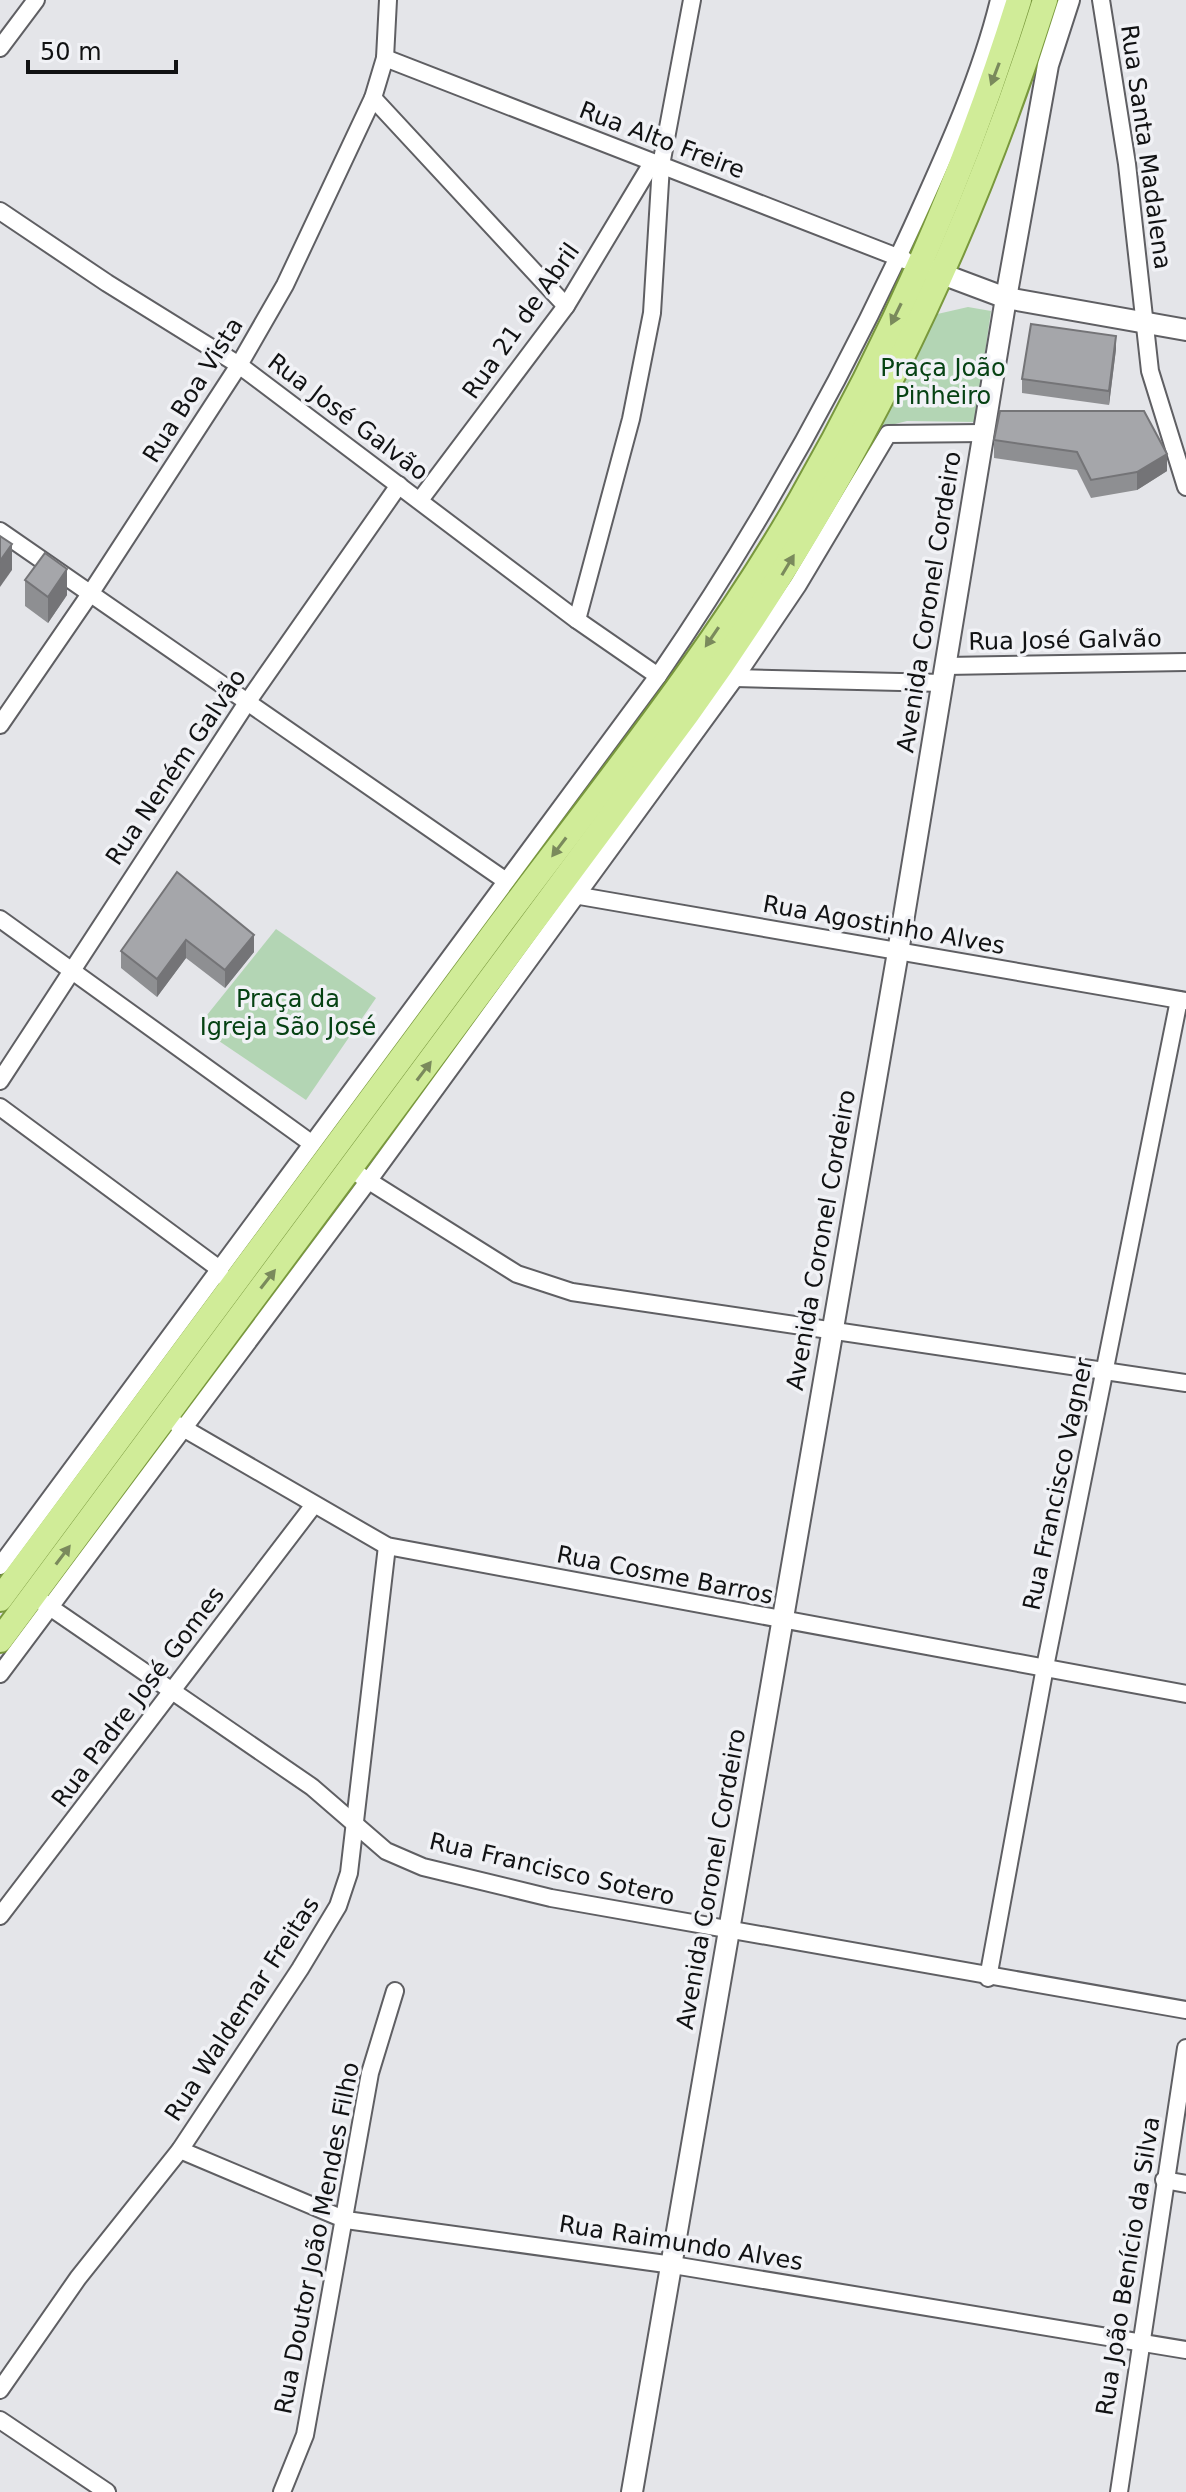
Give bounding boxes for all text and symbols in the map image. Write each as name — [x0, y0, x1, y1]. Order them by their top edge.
street label: Rua Santa Madalena — [1115, 23, 1177, 271]
scale bar — [28, 24, 176, 74]
text: 50 m — [40, 38, 102, 66]
one-way arrow — [988, 62, 1001, 86]
street label: Rua Alto Freire — [575, 96, 749, 184]
street label: Rua 21 de Abril — [457, 238, 585, 404]
one-way arrow — [889, 303, 903, 326]
street label: Rua Boa Vista — [137, 312, 249, 468]
street label: Rua José Galvão — [262, 348, 434, 486]
park label: Praça João Pinheiro — [880, 354, 1006, 410]
street label: Avenida Coronel Cordeiro — [891, 449, 967, 755]
one-way arrow — [781, 554, 795, 576]
street label: Rua José Galvão — [968, 624, 1162, 656]
one-way arrow — [705, 627, 720, 648]
street label: Rua Neném Galvão — [100, 664, 252, 870]
one-way arrow — [552, 837, 568, 858]
street label: Rua Agostinho Alves — [761, 890, 1007, 960]
park label: Praça da Igreja São José — [200, 985, 376, 1041]
one-way arrow — [416, 1060, 432, 1082]
street label: Avenida Coronel Cordeiro — [781, 1088, 861, 1392]
one-way arrow — [260, 1269, 276, 1289]
street label: Rua Francisco Vagner — [1018, 1355, 1098, 1613]
street label: Rua Cosme Barros — [554, 1540, 776, 1610]
one-way arrow — [55, 1545, 71, 1566]
street label: Rua Padre José Gomes — [46, 1581, 230, 1813]
street label: Avenida Coronel Cordeiro — [671, 1727, 751, 2031]
street label: Rua Francisco Sotero — [427, 1827, 677, 1911]
street label: Rua Waldemar Freitas — [159, 1892, 325, 2126]
street label: Rua Doutor João Mendes Filho — [269, 2060, 365, 2416]
street label: Rua João Benício da Silva — [1091, 2115, 1165, 2417]
street label: Rua Raimundo Alves — [557, 2210, 805, 2276]

